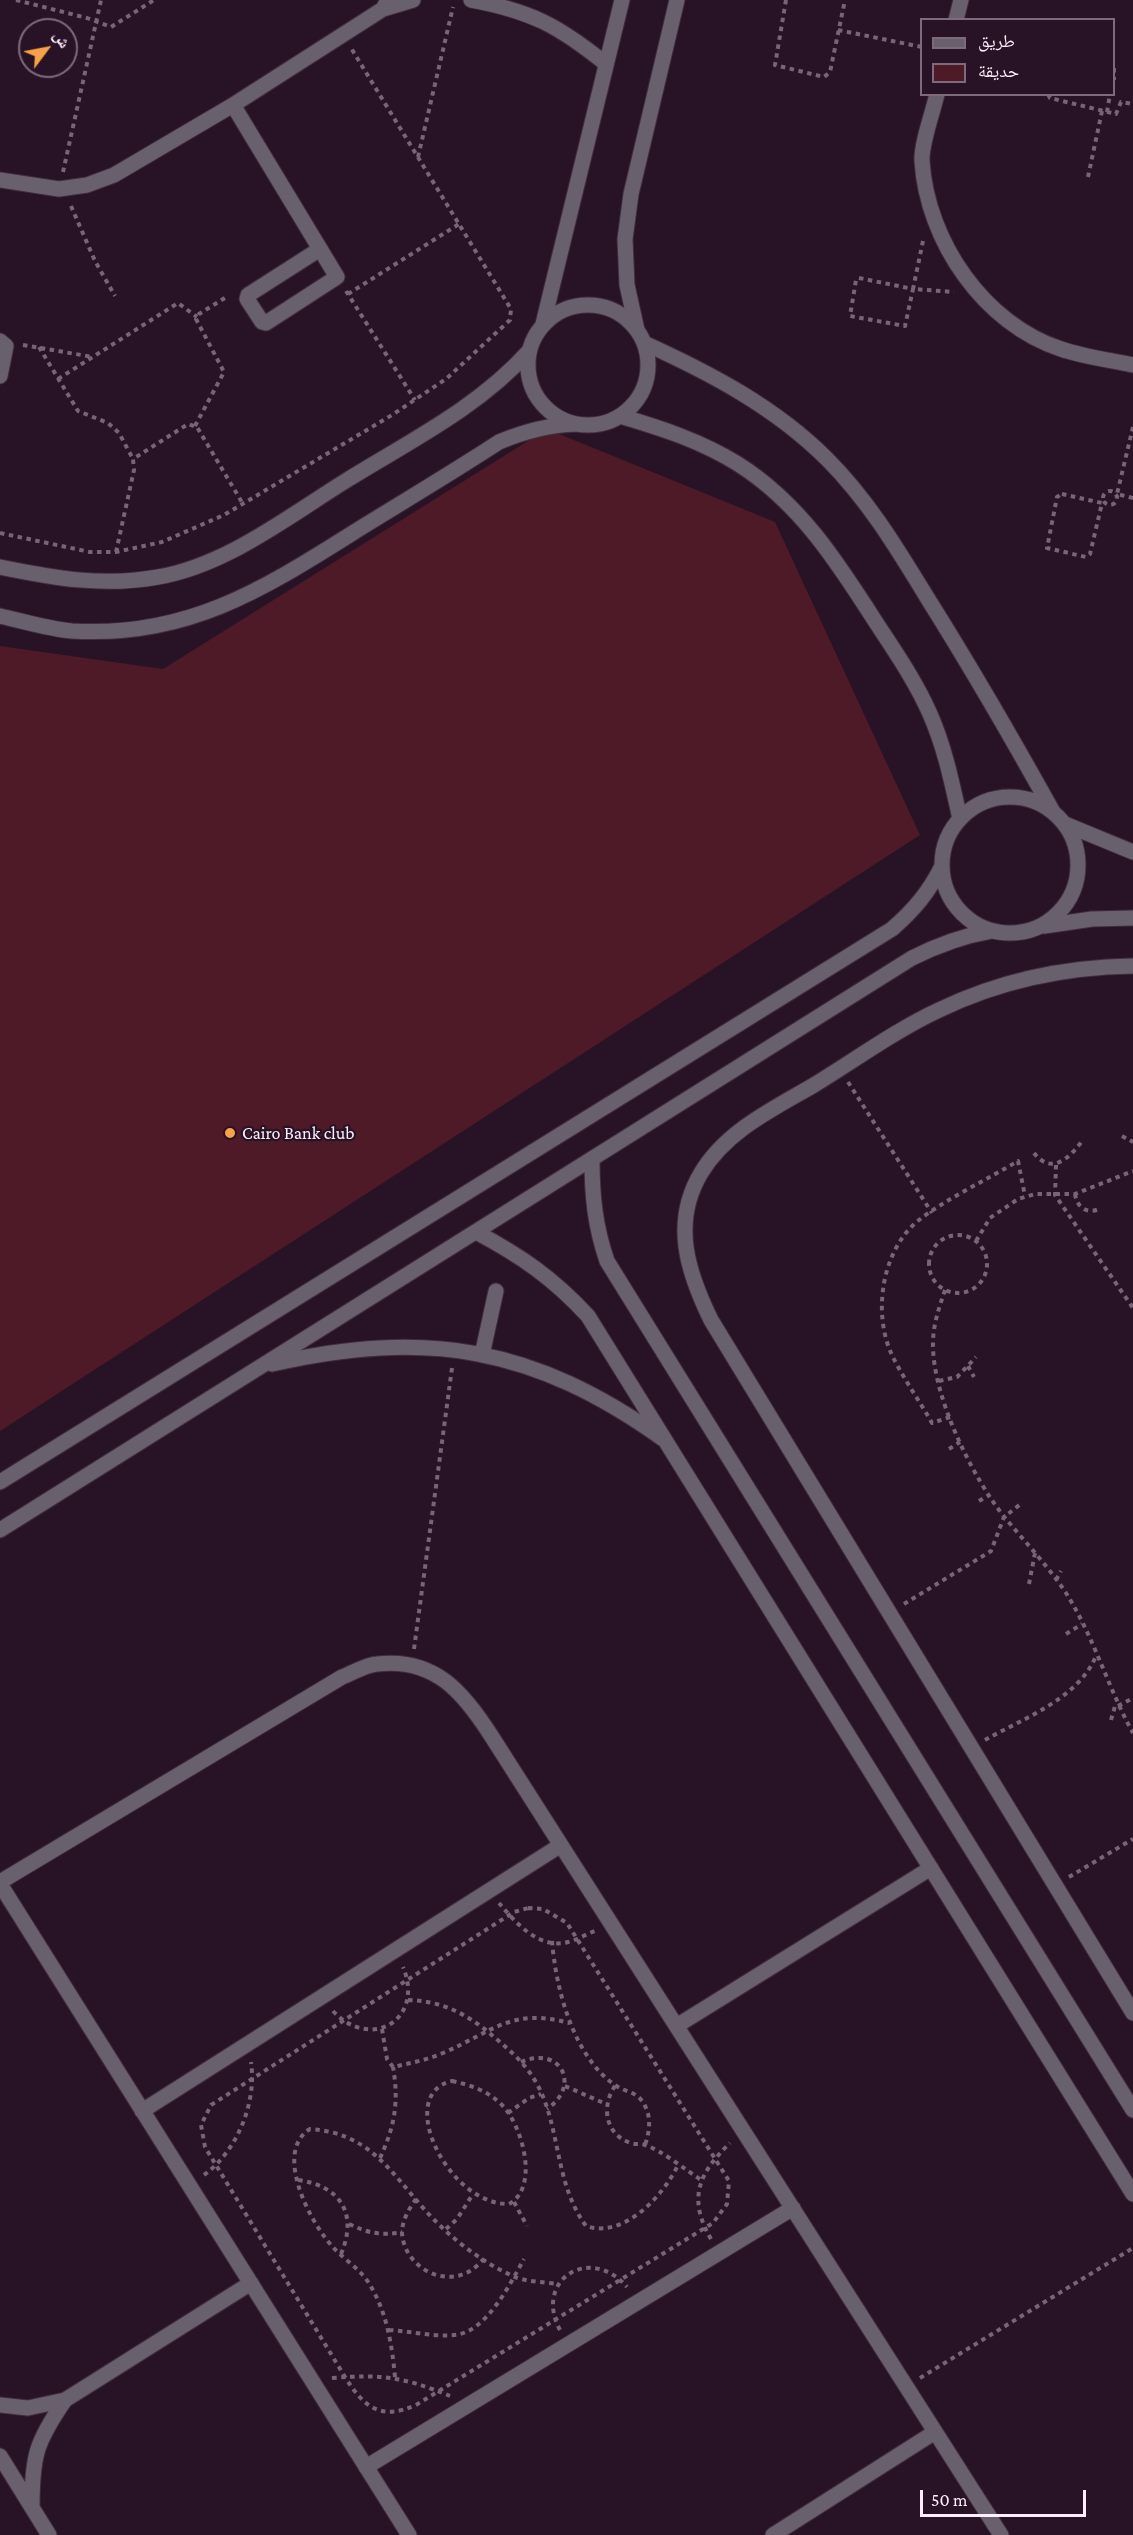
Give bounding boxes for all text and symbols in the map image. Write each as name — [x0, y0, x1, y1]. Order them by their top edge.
north arrow — [18, 18, 78, 78]
legend — [920, 18, 1115, 96]
text: ش — [50, 28, 74, 51]
text: طريق — [978, 31, 1015, 51]
text: حديقة — [978, 61, 1019, 81]
place label: Cairo Bank club — [242, 1122, 355, 1144]
marker: Cairo Bank club — [223, 1126, 237, 1140]
scale bar — [923, 2478, 1090, 2516]
text: 50 m — [931, 2490, 968, 2510]

